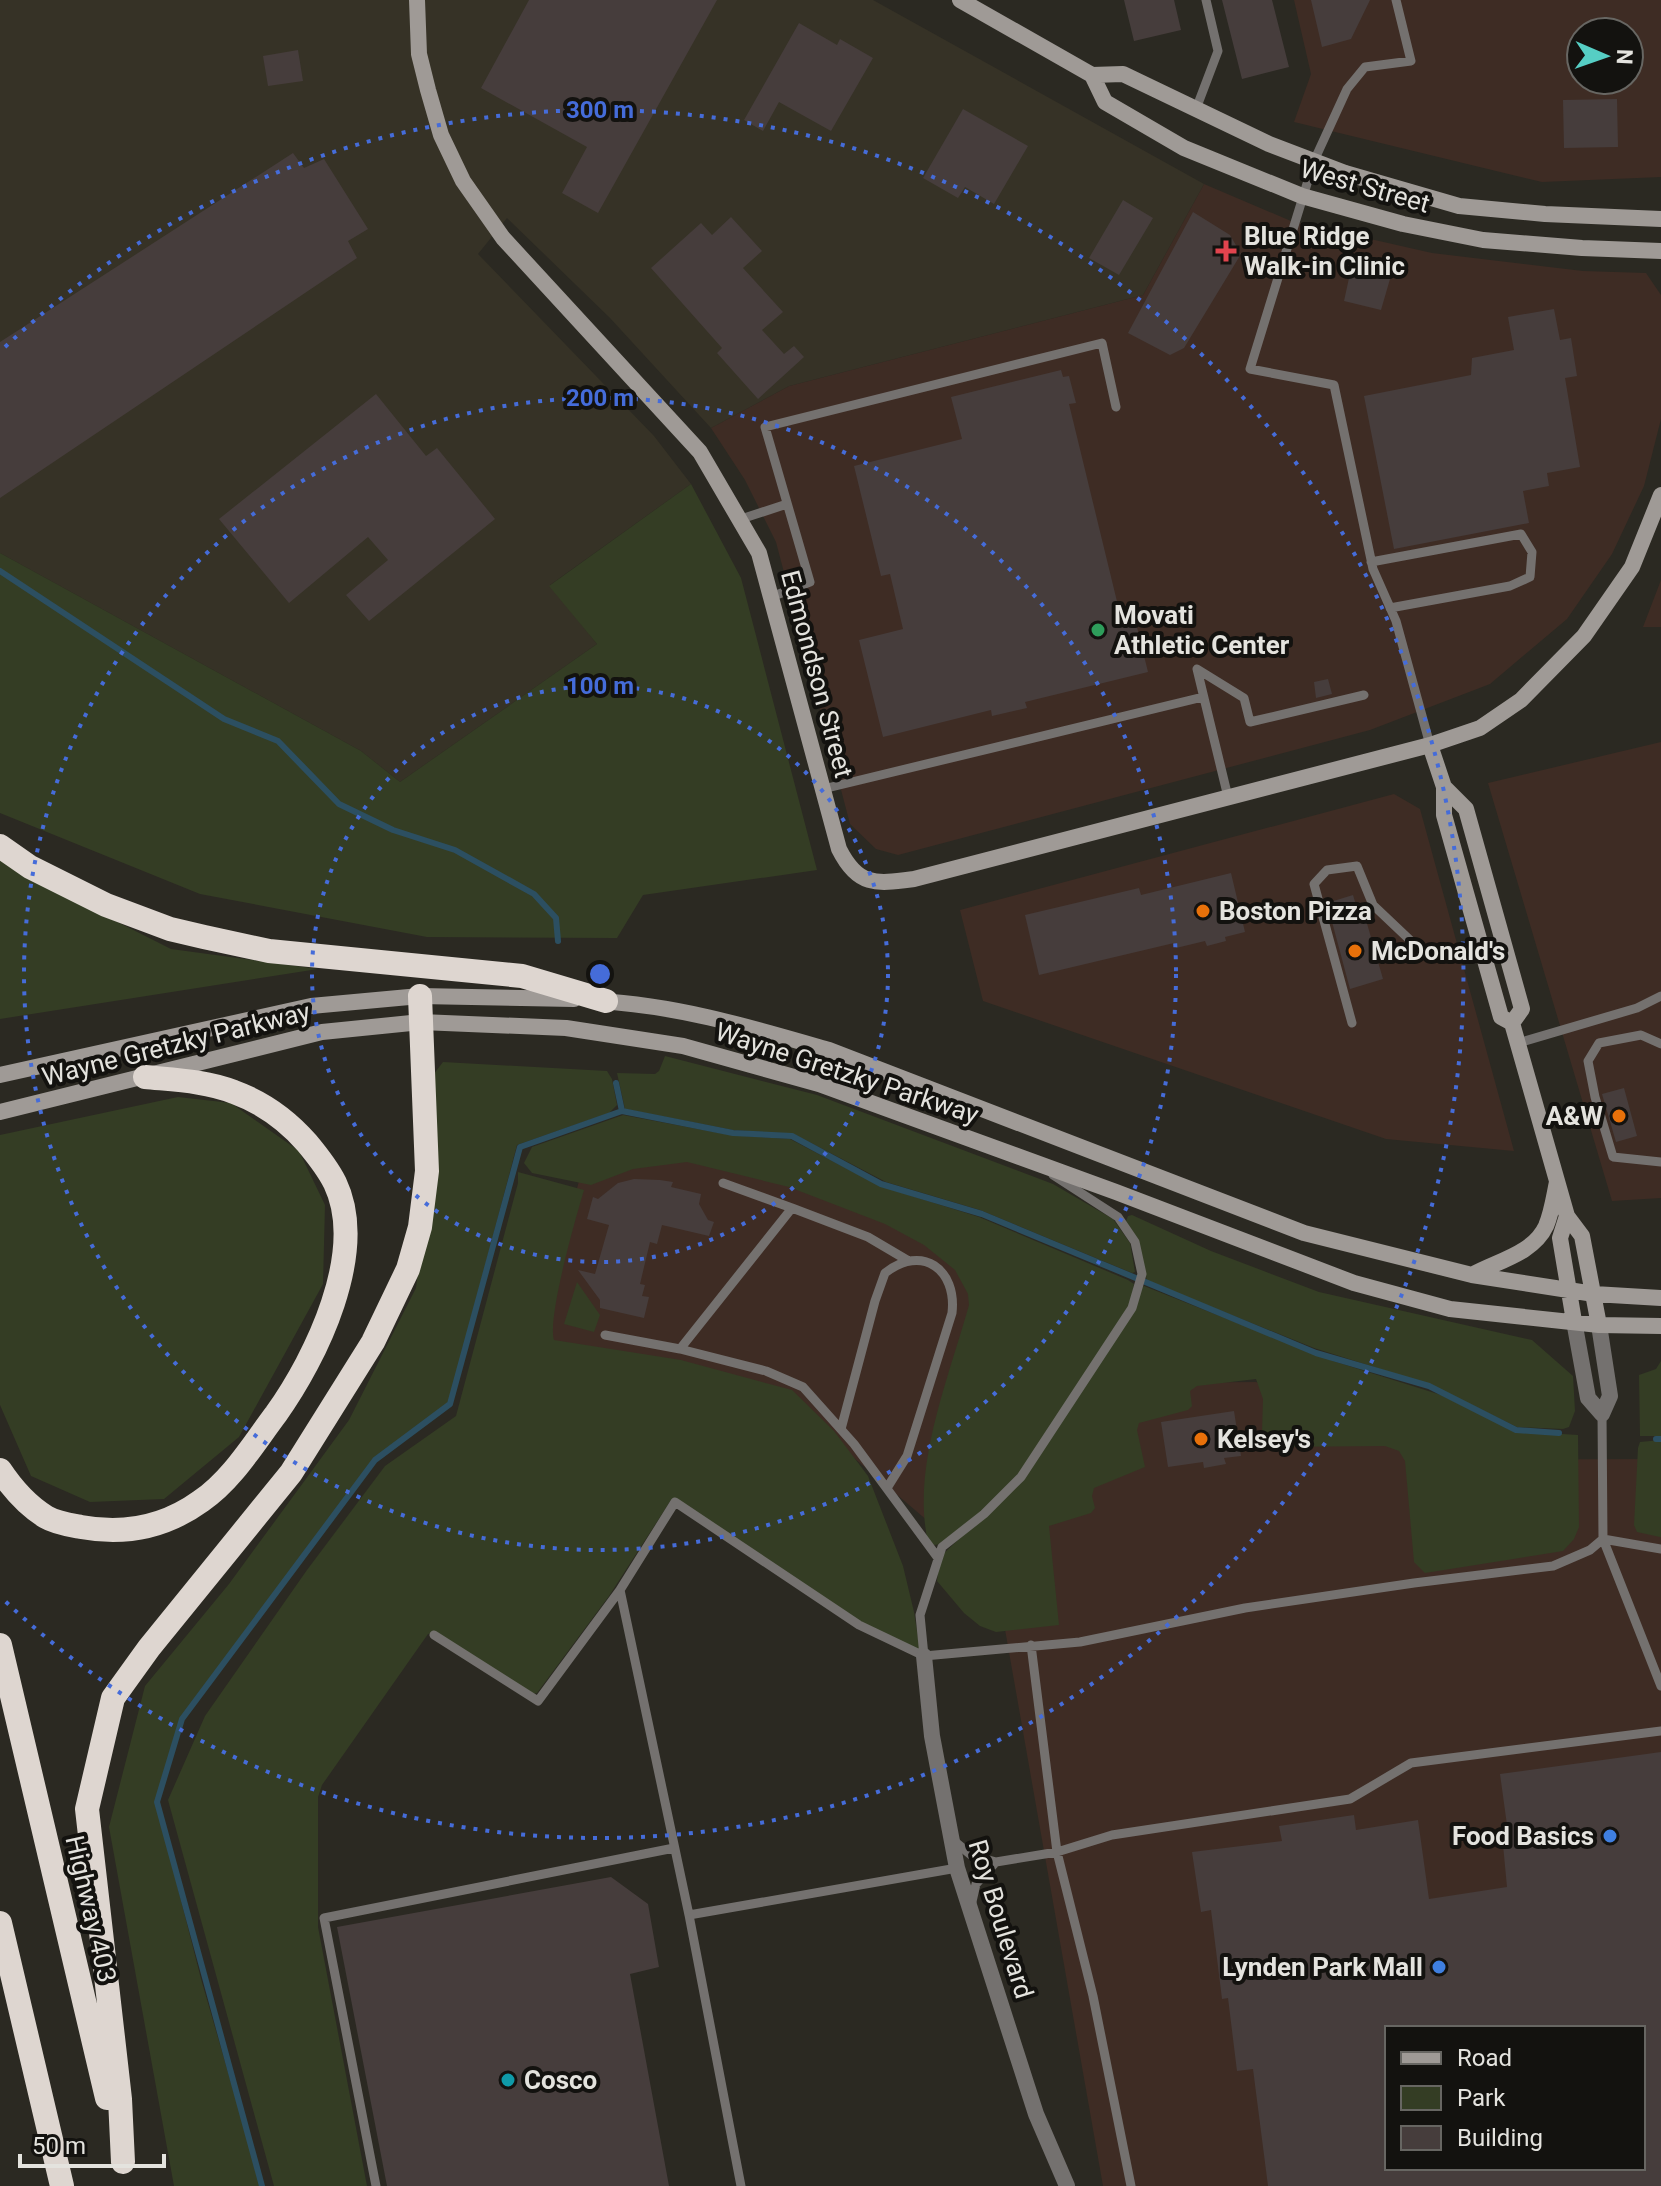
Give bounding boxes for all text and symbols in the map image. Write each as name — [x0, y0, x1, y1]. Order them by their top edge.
north arrow — [1565, 16, 1645, 96]
text: N — [1612, 48, 1637, 65]
text: 300 m — [566, 96, 634, 124]
street label: West Street — [1297, 153, 1433, 219]
place label: Blue Ridge Walk-in Clinic — [1244, 221, 1405, 281]
marker: Blue Ridge Walk-in Clinic — [1215, 240, 1237, 262]
text: 200 m — [566, 384, 634, 412]
street label: Edmondson Street — [775, 567, 859, 781]
place label: Movati Athletic Center — [1114, 600, 1290, 660]
marker: Movati Athletic Center — [1089, 621, 1107, 639]
text: 100 m — [566, 672, 634, 700]
place label: Boston Pizza — [1219, 896, 1372, 926]
marker: Boston Pizza — [1194, 902, 1212, 920]
place label: McDonald's — [1371, 936, 1505, 966]
marker: McDonald's — [1346, 942, 1364, 960]
centre of rings — [586, 960, 614, 988]
street label: Wayne Gretzky Parkway — [39, 996, 313, 1092]
street label: Wayne Gretzky Parkway — [712, 1016, 982, 1130]
place label: A&W — [1546, 1101, 1603, 1131]
marker: A&W — [1610, 1107, 1628, 1125]
place label: Kelsey's — [1217, 1424, 1311, 1454]
marker: Kelsey's — [1192, 1430, 1210, 1448]
place label: Food Basics — [1452, 1821, 1594, 1851]
marker: Food Basics — [1601, 1827, 1619, 1845]
street label: Highway 403 — [60, 1833, 122, 1985]
street label: Roy Boulevard — [963, 1836, 1039, 2002]
place label: Lynden Park Mall — [1222, 1952, 1423, 1982]
marker: Lynden Park Mall — [1430, 1958, 1448, 1976]
legend — [1385, 2026, 1645, 2170]
text: Road — [1457, 2044, 1512, 2072]
place label: Cosco — [524, 2065, 597, 2095]
marker: Cosco — [499, 2071, 517, 2089]
text: Park — [1457, 2084, 1506, 2112]
scale bar — [20, 2118, 164, 2168]
text: Building — [1457, 2124, 1543, 2152]
text: 50 m — [32, 2132, 86, 2160]

